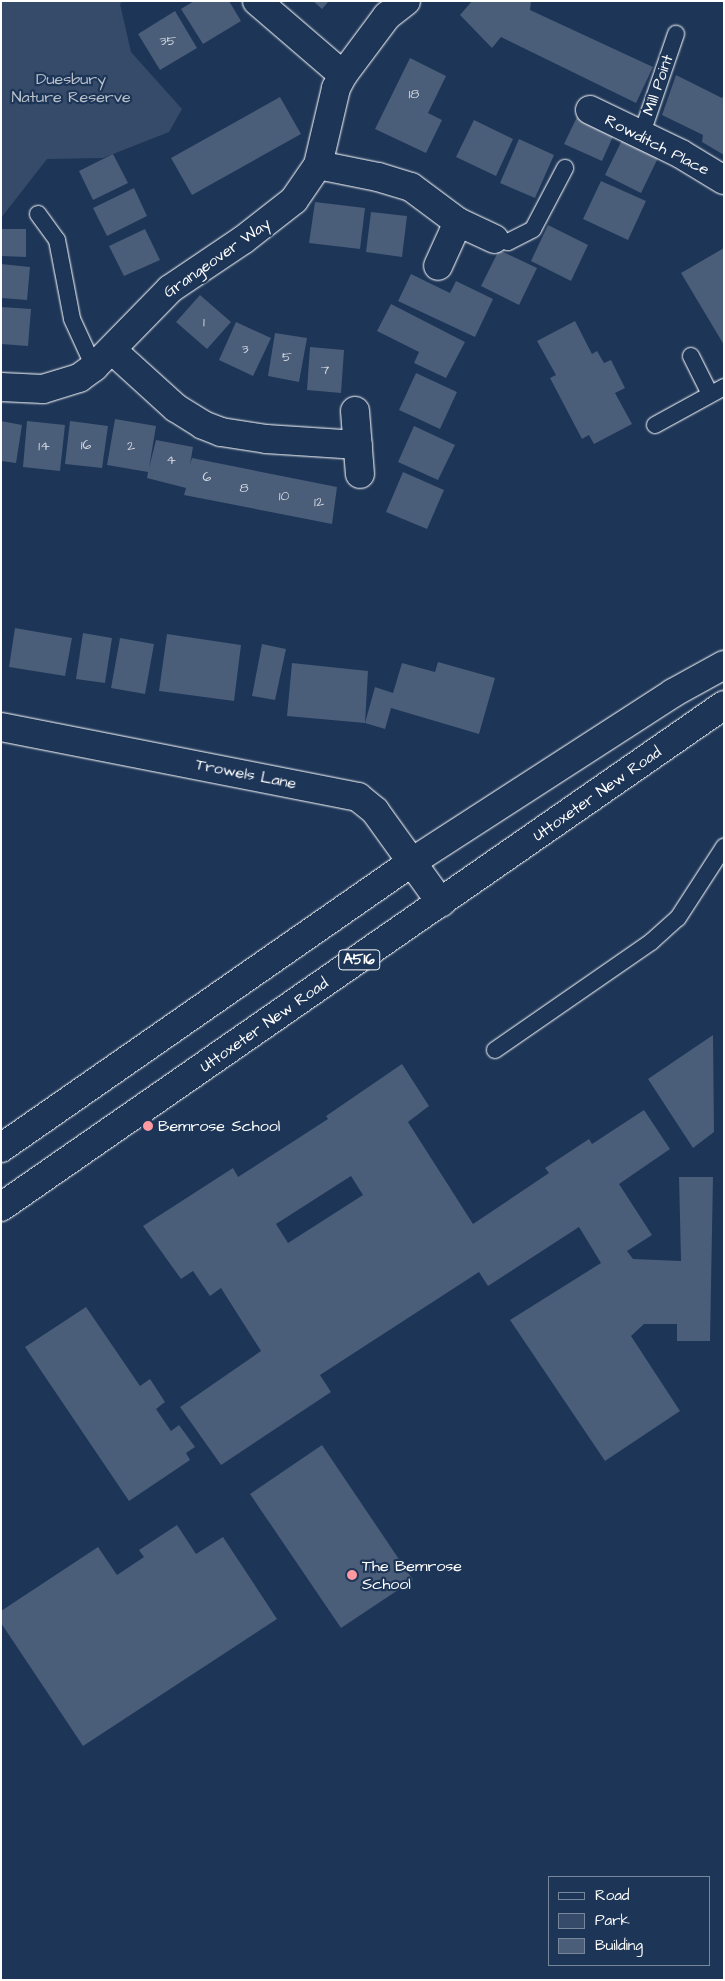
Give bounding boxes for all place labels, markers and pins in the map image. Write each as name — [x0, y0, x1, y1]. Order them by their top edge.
place label: Bemrose School — [158, 1116, 280, 1136]
marker: Bemrose School — [142, 1120, 154, 1132]
place label: The Bemrose School — [362, 1556, 462, 1594]
marker: The Bemrose School — [346, 1569, 358, 1581]

